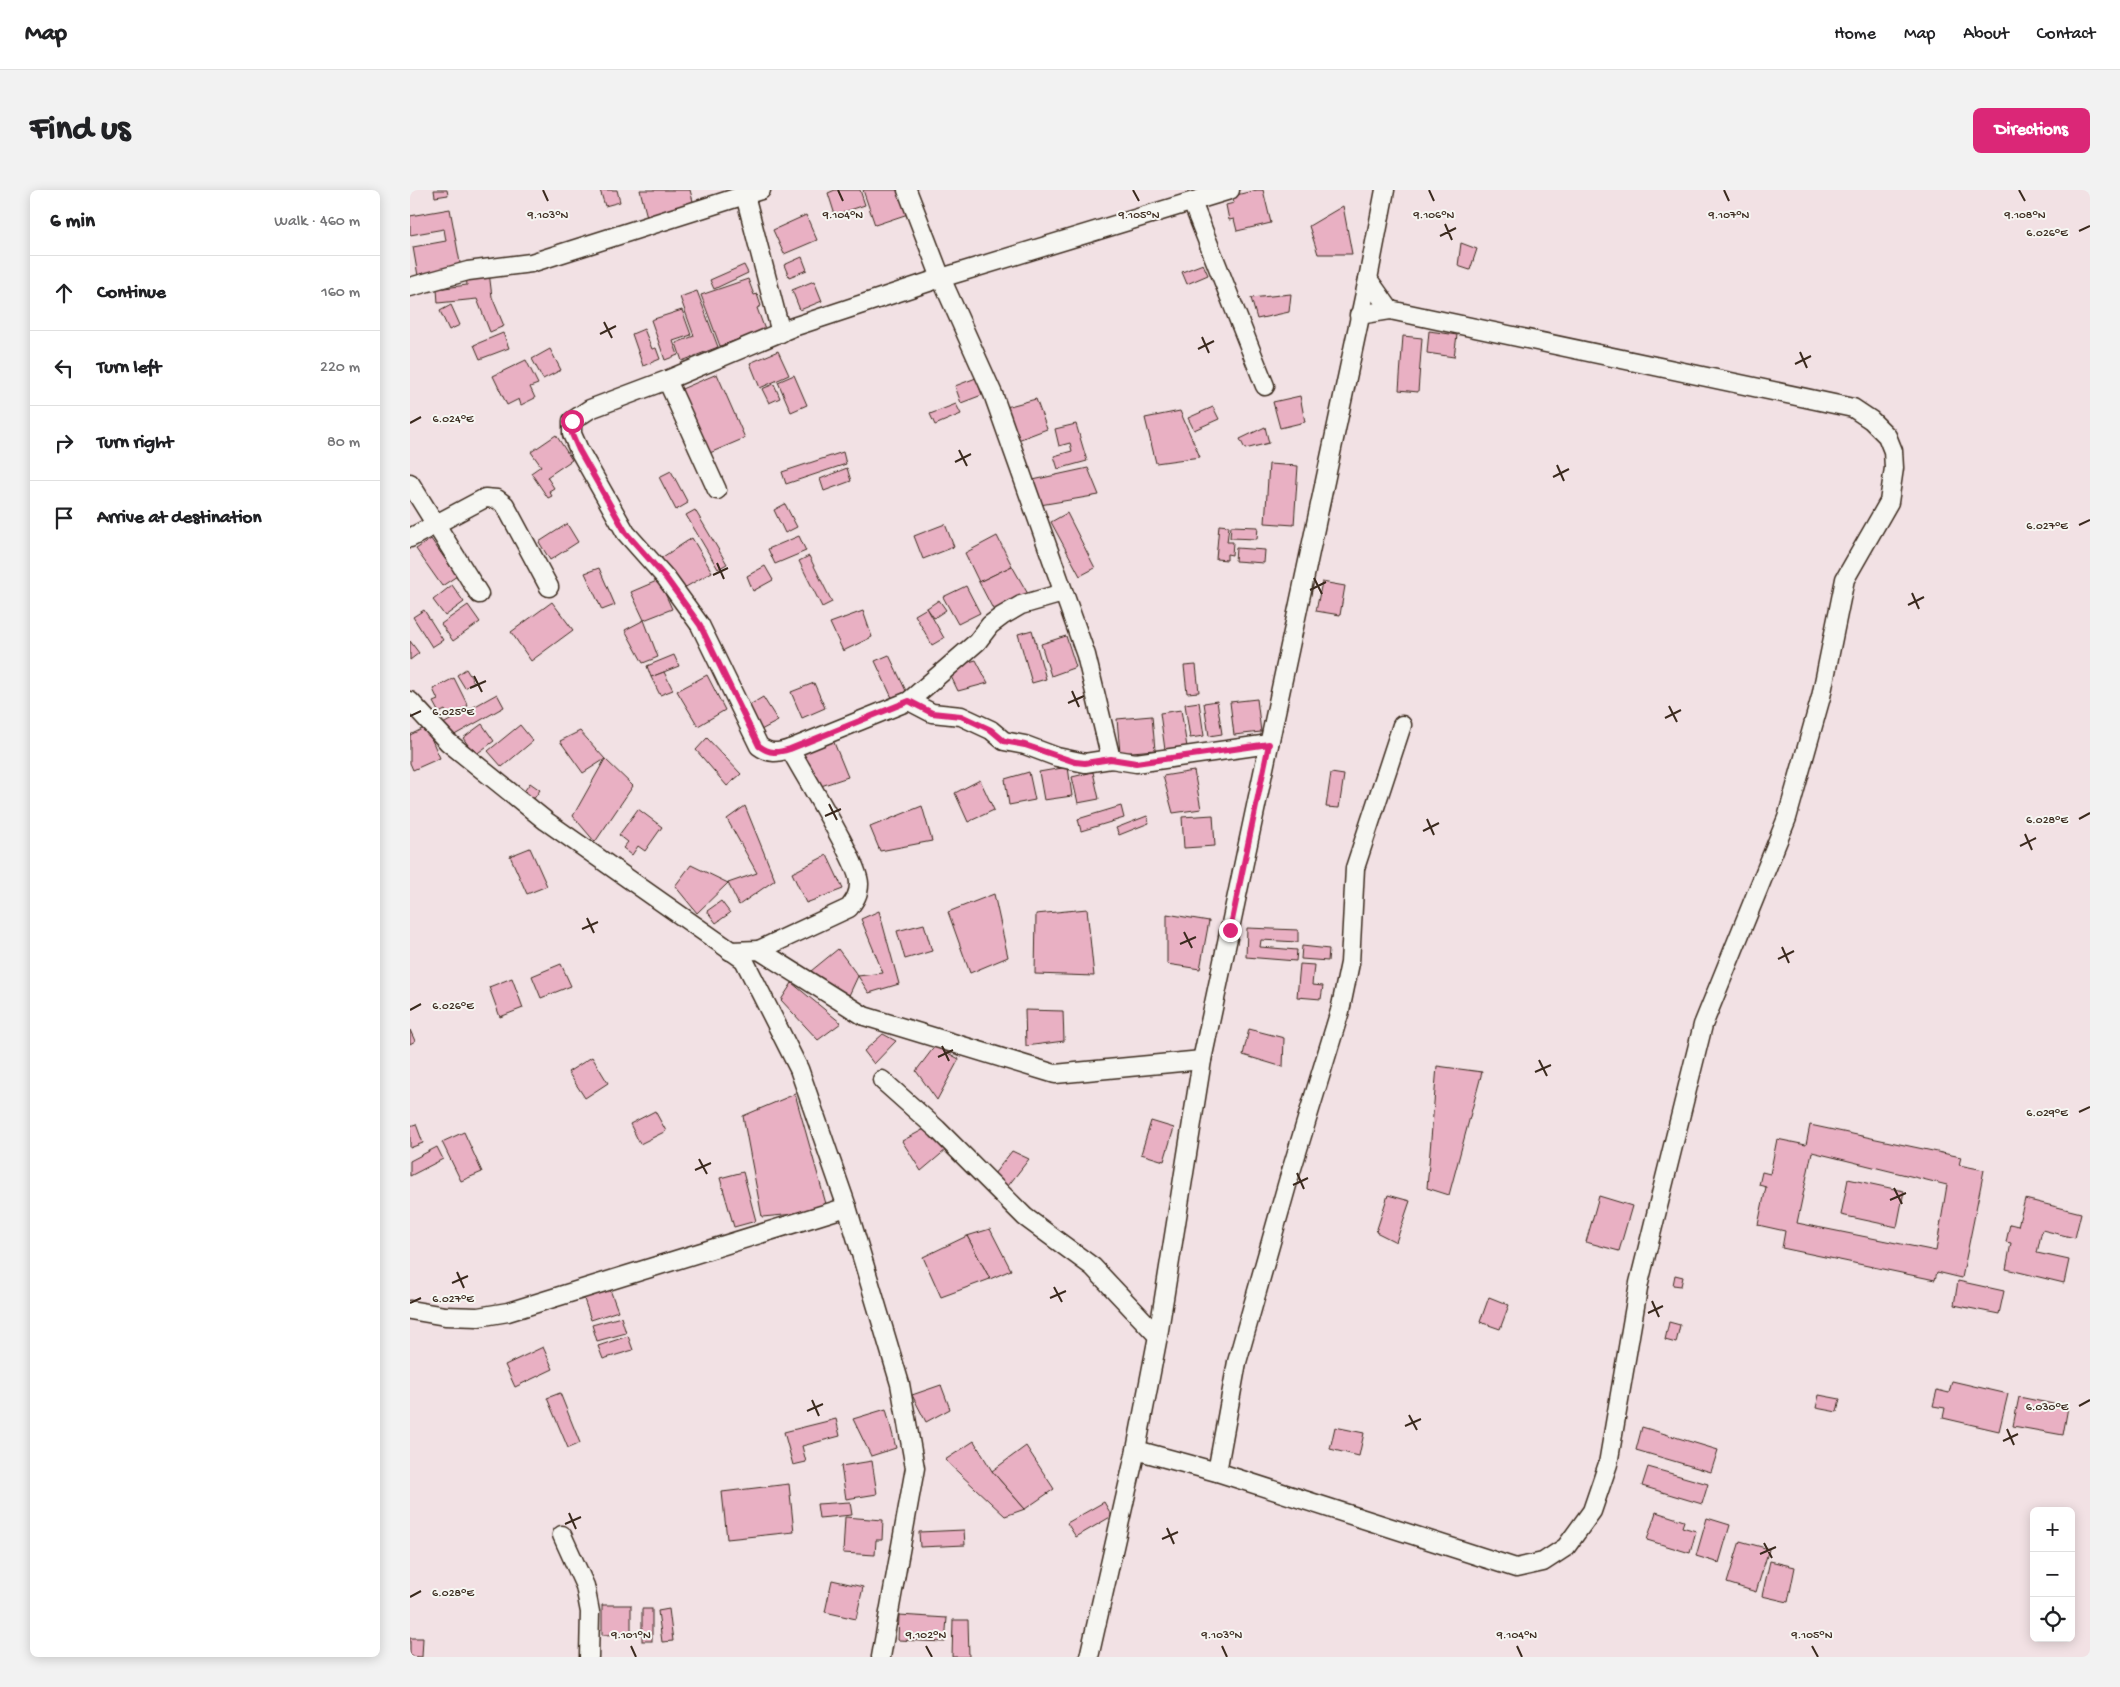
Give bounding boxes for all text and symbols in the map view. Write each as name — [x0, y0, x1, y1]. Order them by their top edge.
text: Map — [25, 20, 67, 49]
text: Home — [1834, 24, 1876, 45]
text: Map — [1904, 24, 1935, 45]
text: About — [1963, 24, 2009, 45]
text: Contact — [2037, 24, 2095, 45]
button: Directions — [1973, 108, 2090, 153]
text: Find us — [30, 110, 130, 151]
text: 9.103°N — [527, 209, 569, 223]
text: 9.104°N — [822, 209, 863, 223]
text: 9.105°N — [1118, 209, 1160, 223]
text: 9.106°N — [1413, 209, 1455, 223]
text: 9.107°N — [1708, 209, 1750, 223]
text: 9.108°N — [2003, 209, 2046, 223]
text: 6 min — [50, 210, 95, 235]
text: Walk · 460 m — [274, 213, 360, 232]
text: 6.026°E — [2026, 227, 2068, 241]
icon: ahead — [50, 279, 78, 307]
text: Continue — [97, 282, 166, 305]
text: 160 m — [321, 284, 360, 303]
icon: left — [50, 354, 78, 382]
text: Turn left — [97, 357, 161, 380]
text: 220 m — [320, 359, 360, 378]
route start — [561, 410, 584, 433]
text: 6.024°E — [432, 413, 474, 427]
icon: right — [50, 429, 78, 457]
text: Turn right — [97, 432, 173, 455]
text: 80 m — [327, 434, 360, 453]
icon: arrive — [50, 504, 78, 532]
text: Arrive at destination — [97, 507, 261, 530]
text: 6.027°E — [2026, 520, 2068, 534]
text: 6.025°E — [432, 706, 474, 720]
text: 6.028°E — [2026, 814, 2069, 828]
route end — [1219, 919, 1242, 942]
text: 6.026°E — [432, 1000, 474, 1014]
text: 6.029°E — [2026, 1107, 2068, 1121]
text: 6.027°E — [432, 1293, 474, 1307]
text: 6.030°E — [2026, 1401, 2069, 1415]
map controls — [2030, 1507, 2075, 1642]
button: + — [2030, 1507, 2075, 1552]
button: − — [2030, 1552, 2075, 1597]
text: 6.028°E — [432, 1587, 475, 1601]
button: locate — [2030, 1597, 2075, 1642]
text: 9.101°N — [610, 1629, 651, 1643]
text: 9.102°N — [905, 1629, 946, 1643]
text: 9.103°N — [1201, 1629, 1243, 1643]
text: 9.104°N — [1496, 1629, 1537, 1643]
text: 9.105°N — [1791, 1629, 1833, 1643]

